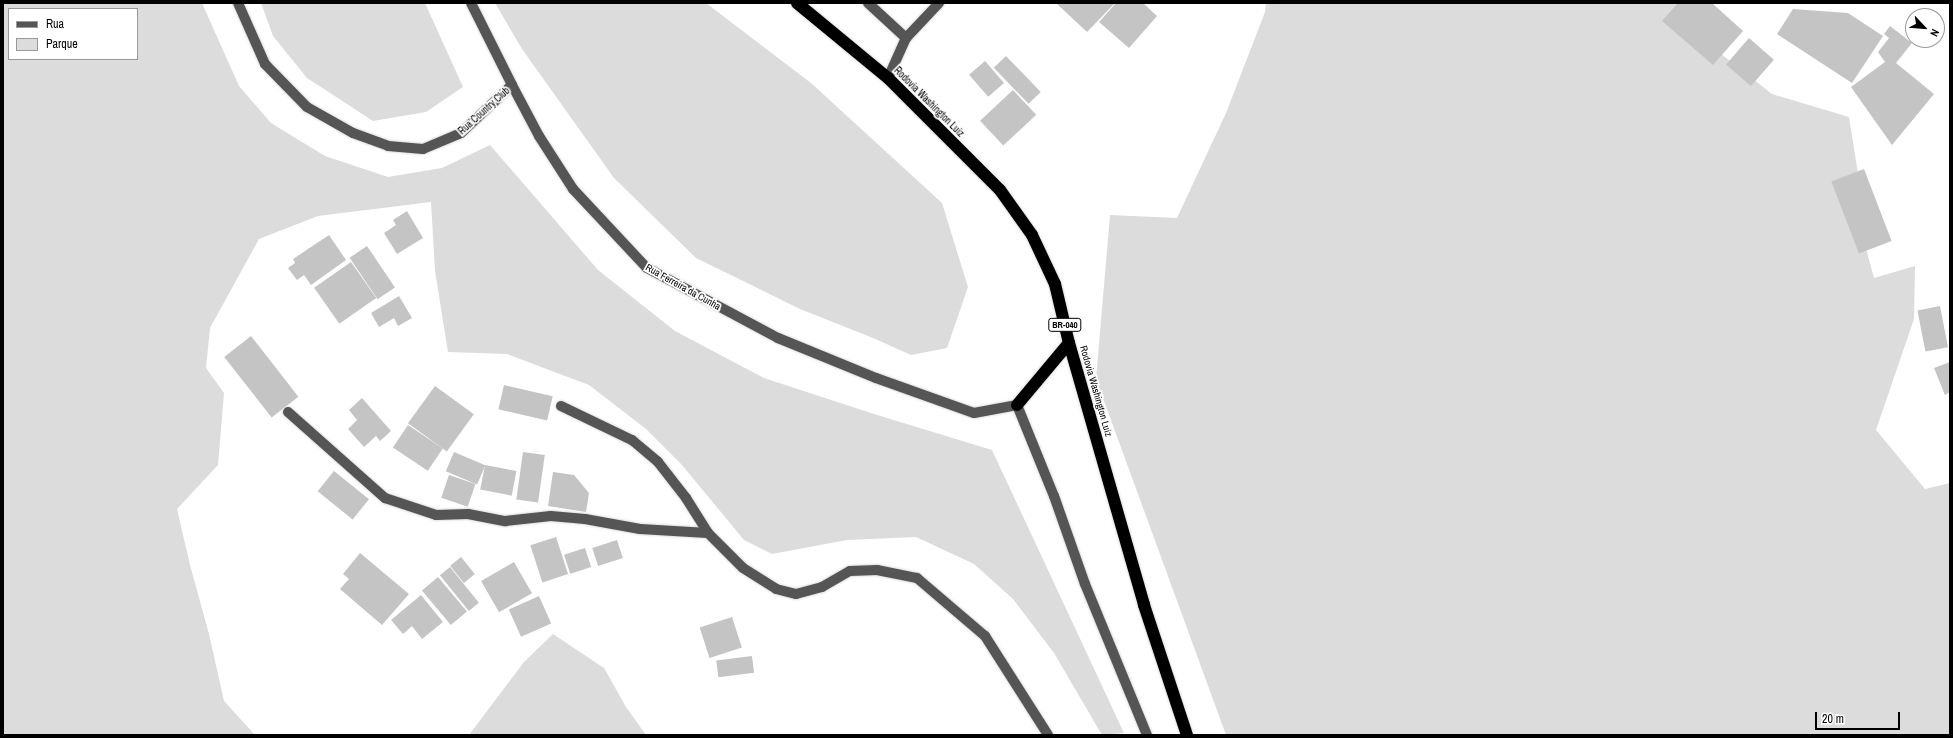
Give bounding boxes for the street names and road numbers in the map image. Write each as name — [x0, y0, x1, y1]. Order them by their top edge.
street label: Rodovia Washington Luiz — [892, 65, 966, 139]
street label: Rua Country Club — [456, 85, 512, 137]
street label: Rua Ferreira da Cunha — [643, 261, 723, 313]
road number: BR-040 — [1048, 318, 1082, 332]
street label: Rodovia Washington Luiz — [1077, 344, 1115, 438]

